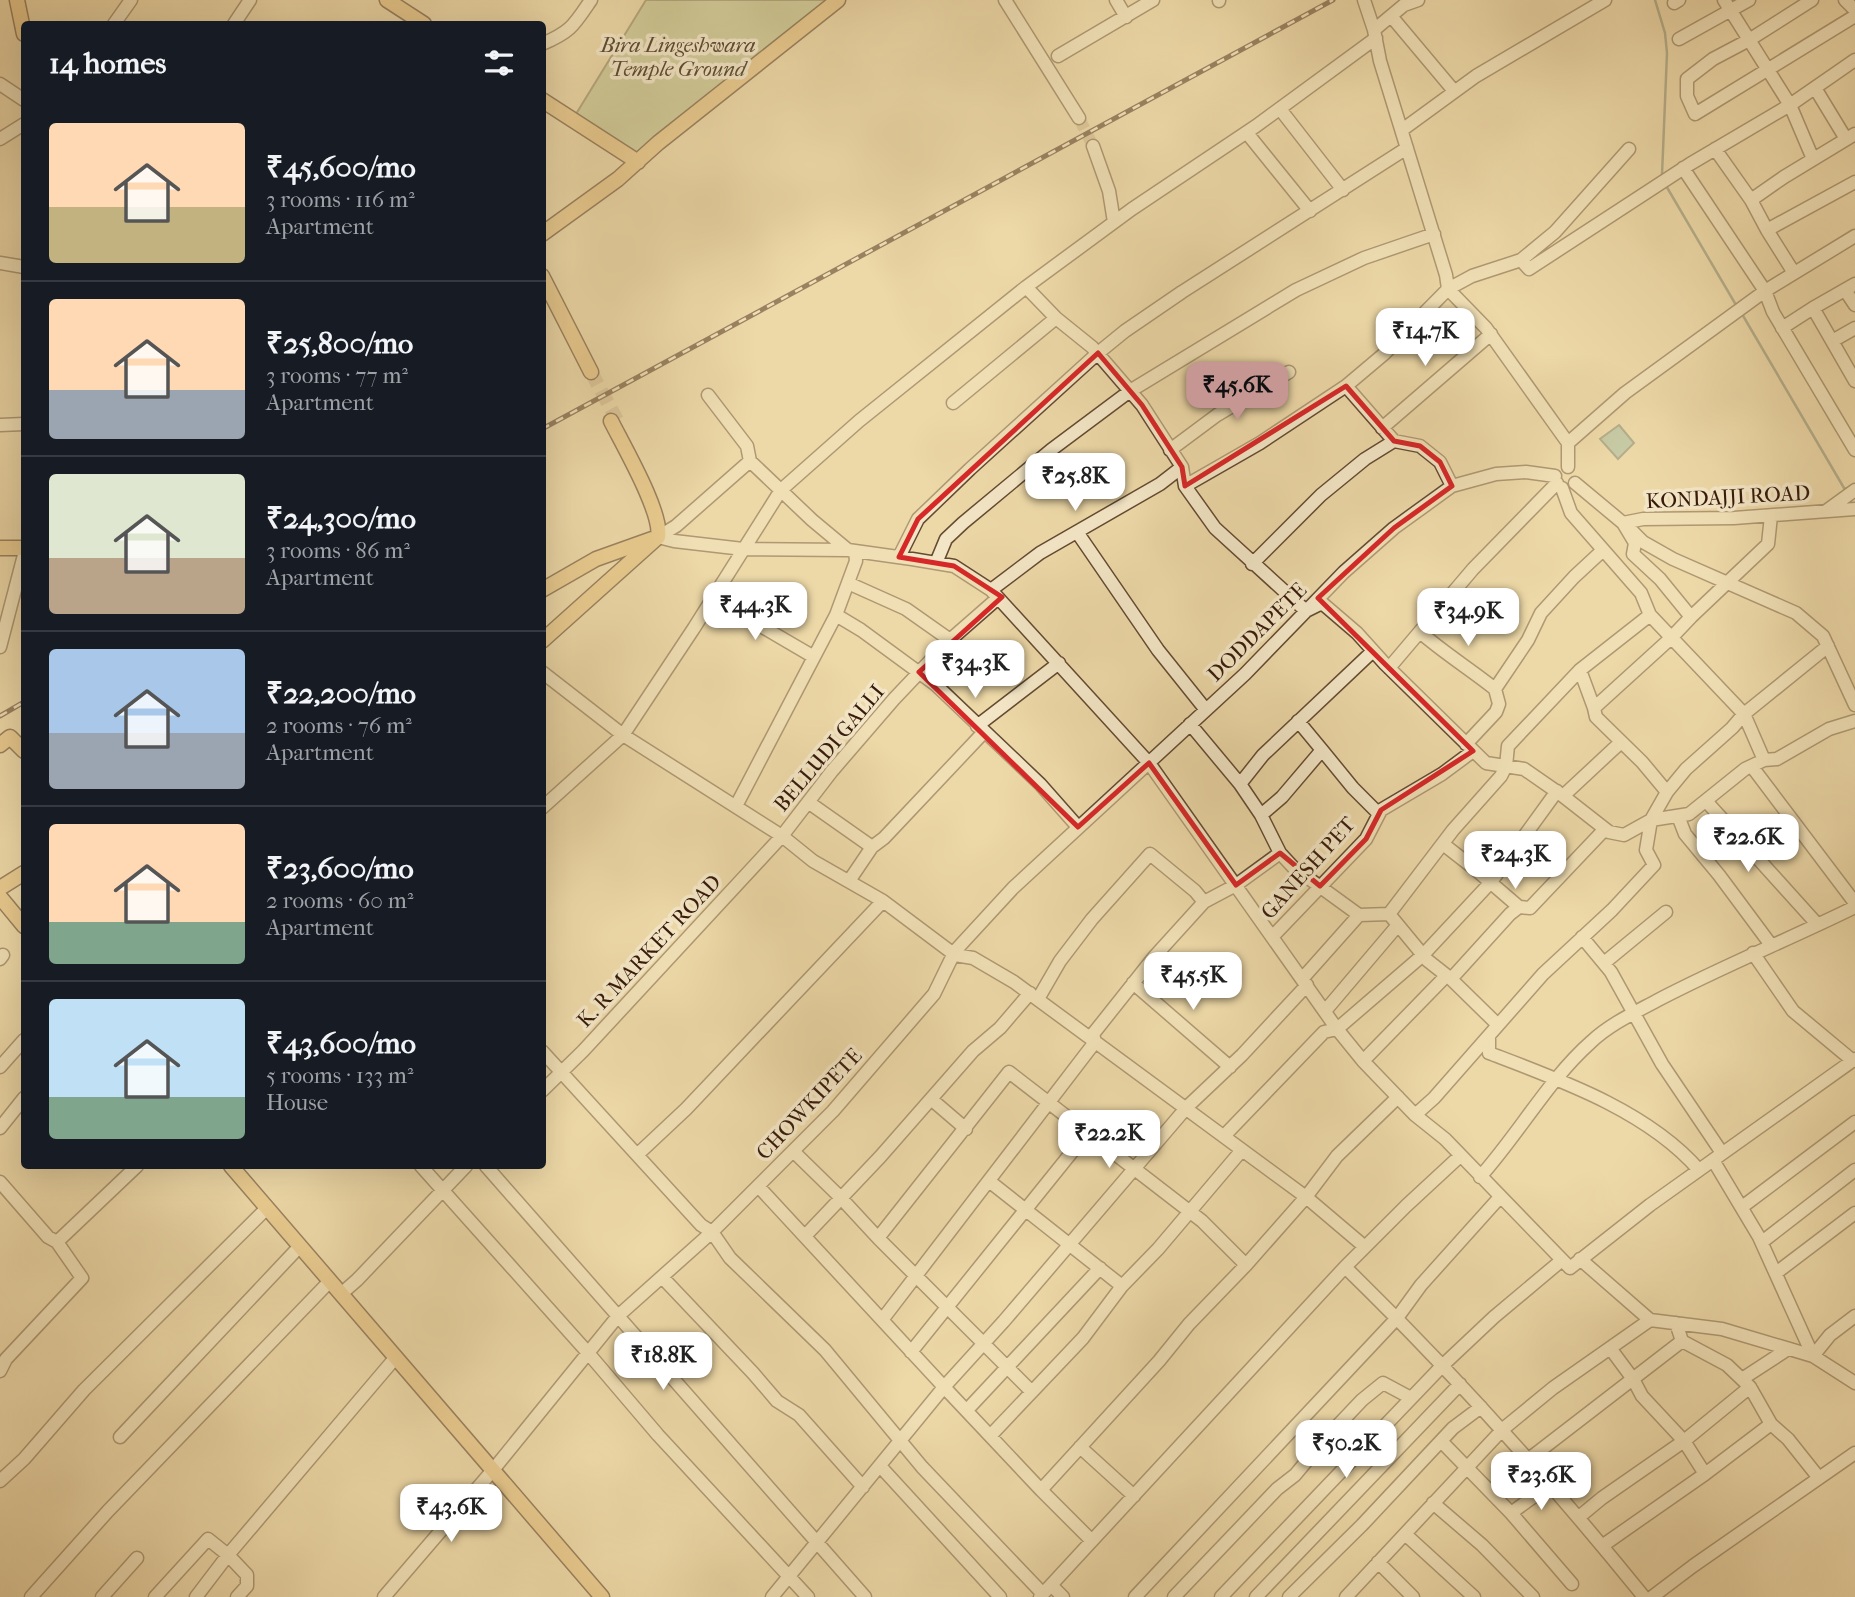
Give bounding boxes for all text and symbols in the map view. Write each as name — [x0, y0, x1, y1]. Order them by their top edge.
park label: Bira Lingeshwara Temple Ground — [599, 33, 756, 81]
icon: filters — [480, 44, 518, 82]
text: 14 homes — [49, 46, 166, 81]
text: ₹45,600/mo — [266, 150, 416, 185]
icon: home — [105, 151, 189, 235]
text: 3 rooms · 116 m² — [266, 186, 415, 213]
text: Apartment — [266, 213, 374, 240]
pin: ₹14.7K — [1368, 308, 1482, 368]
text: ₹14.7K — [1392, 317, 1458, 344]
text: ₹25,800/mo — [266, 326, 413, 361]
icon: home — [105, 327, 189, 411]
text: 3 rooms · 77 m² — [266, 362, 408, 389]
pin: ₹45.6K — [1180, 362, 1294, 422]
text: ₹45.6K — [1202, 371, 1272, 398]
text: Apartment — [266, 389, 374, 416]
pin: ₹25.8K — [1018, 454, 1132, 513]
text: ₹25.8K — [1041, 462, 1109, 489]
street label: KONDAJJI ROAD — [1645, 481, 1811, 513]
text: ₹24,300/mo — [266, 501, 416, 536]
icon: home — [105, 502, 189, 586]
text: 3 rooms · 86 m² — [266, 537, 410, 564]
text: Apartment — [266, 564, 374, 591]
street label: DODDAPETE — [1203, 578, 1311, 686]
pin: ₹44.3K — [698, 582, 812, 642]
pin: ₹34.9K — [1411, 588, 1525, 648]
text: ₹44.3K — [719, 591, 791, 618]
text: ₹34.9K — [1433, 597, 1503, 624]
pin: ₹34.3K — [918, 640, 1032, 700]
text: ₹34.3K — [941, 649, 1009, 676]
text: ₹22,200/mo — [266, 676, 416, 711]
icon: home — [105, 677, 189, 761]
street label: BELLUDI GALLI — [769, 680, 889, 816]
text: 2 rooms · 76 m² — [266, 712, 412, 739]
text: Apartment — [266, 739, 374, 766]
street label: GANESH PET — [1256, 812, 1361, 924]
pin: ₹22.6K — [1691, 814, 1805, 874]
text: ₹22.6K — [1713, 823, 1783, 850]
pin: ₹24.3K — [1458, 832, 1572, 891]
text: ₹24.3K — [1480, 840, 1550, 867]
text: ₹23,600/mo — [266, 851, 414, 886]
icon: home — [105, 852, 189, 936]
street label: K. R MARKET ROAD — [572, 870, 726, 1032]
text: 2 rooms · 60 m² — [266, 887, 413, 914]
text: Apartment — [266, 914, 374, 941]
pin: ₹45.5K — [1136, 953, 1250, 1012]
text: ₹45.5K — [1160, 961, 1226, 988]
text: ₹43,600/mo — [266, 1026, 416, 1061]
icon: home — [105, 1027, 189, 1111]
street label: CHOWKIPETE — [751, 1043, 867, 1164]
text: 5 rooms · 133 m² — [266, 1062, 413, 1089]
text: House — [266, 1089, 328, 1116]
pin: ₹22.2K — [1052, 1110, 1166, 1170]
text: ₹22.2K — [1074, 1119, 1144, 1146]
pin: ₹18.8K — [606, 1332, 720, 1392]
text: ₹18.8K — [630, 1341, 696, 1368]
pin: ₹50.2K — [1289, 1420, 1403, 1480]
text: ₹50.2K — [1312, 1429, 1380, 1456]
pin: ₹23.6K — [1484, 1452, 1598, 1512]
text: ₹23.6K — [1507, 1461, 1575, 1488]
pin: ₹43.6K — [394, 1484, 508, 1544]
text: ₹43.6K — [416, 1493, 486, 1520]

